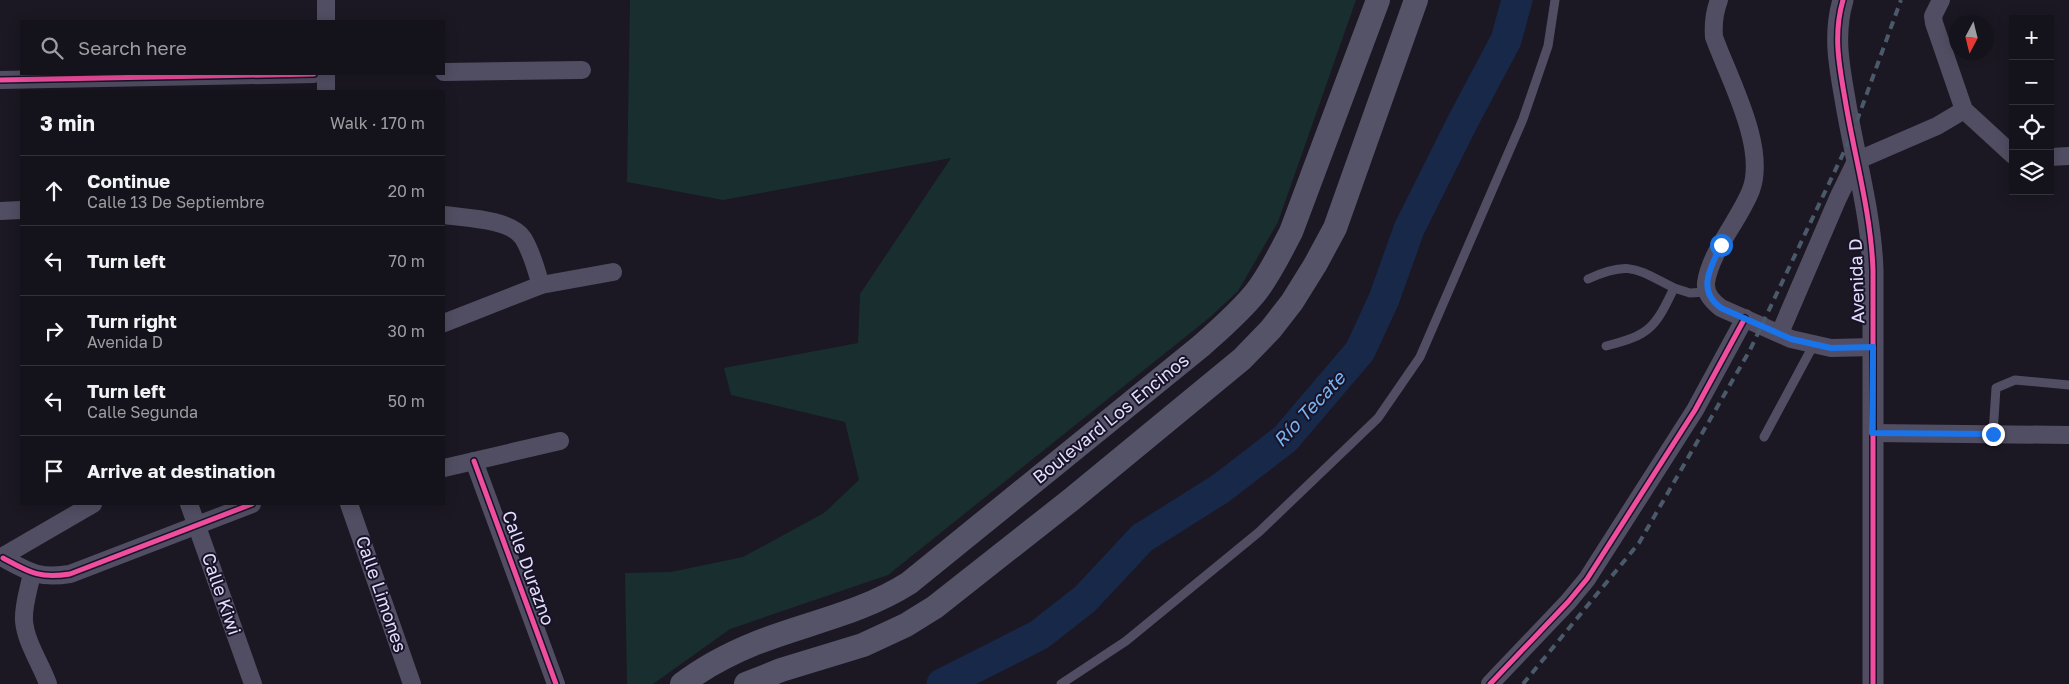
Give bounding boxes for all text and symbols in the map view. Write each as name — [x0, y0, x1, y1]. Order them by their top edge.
north arrow — [1949, 15, 1994, 60]
map controls — [2009, 15, 2054, 195]
button: + — [2009, 15, 2054, 60]
search box — [20, 20, 445, 75]
icon: search — [38, 34, 66, 62]
text: Search here — [78, 36, 187, 59]
button: − — [2009, 60, 2054, 105]
button: locate — [2009, 105, 2054, 150]
text: 3 min — [40, 110, 95, 136]
text: Walk · 170 m — [330, 113, 425, 133]
button: layers — [2009, 150, 2054, 195]
text: Continue — [87, 169, 170, 192]
icon: ahead — [40, 177, 68, 205]
text: 20 m — [388, 181, 425, 201]
text: Calle 13 De Septiembre — [87, 192, 265, 212]
route start — [1710, 234, 1733, 257]
street label: Avenida D — [1844, 238, 1868, 324]
icon: left — [40, 247, 68, 275]
text: Turn left — [87, 249, 166, 272]
text: 70 m — [388, 251, 425, 271]
text: Turn right — [87, 309, 177, 332]
icon: right — [40, 317, 68, 345]
text: 30 m — [388, 321, 425, 341]
text: Avenida D — [87, 332, 163, 352]
street label: Boulevard Los Encinos — [1028, 348, 1193, 488]
water label: Río Tecate — [1268, 365, 1351, 451]
text: Turn left — [87, 379, 166, 402]
icon: left — [40, 387, 68, 415]
text: 50 m — [388, 391, 425, 411]
text: Calle Segunda — [87, 402, 198, 422]
route end — [1982, 423, 2005, 446]
icon: arrive — [40, 457, 68, 485]
text: Arrive at destination — [87, 459, 275, 482]
street label: Calle Durazno — [498, 507, 560, 628]
street label: Calle Limones — [352, 533, 412, 655]
street label: Calle Kiwi — [198, 550, 246, 638]

